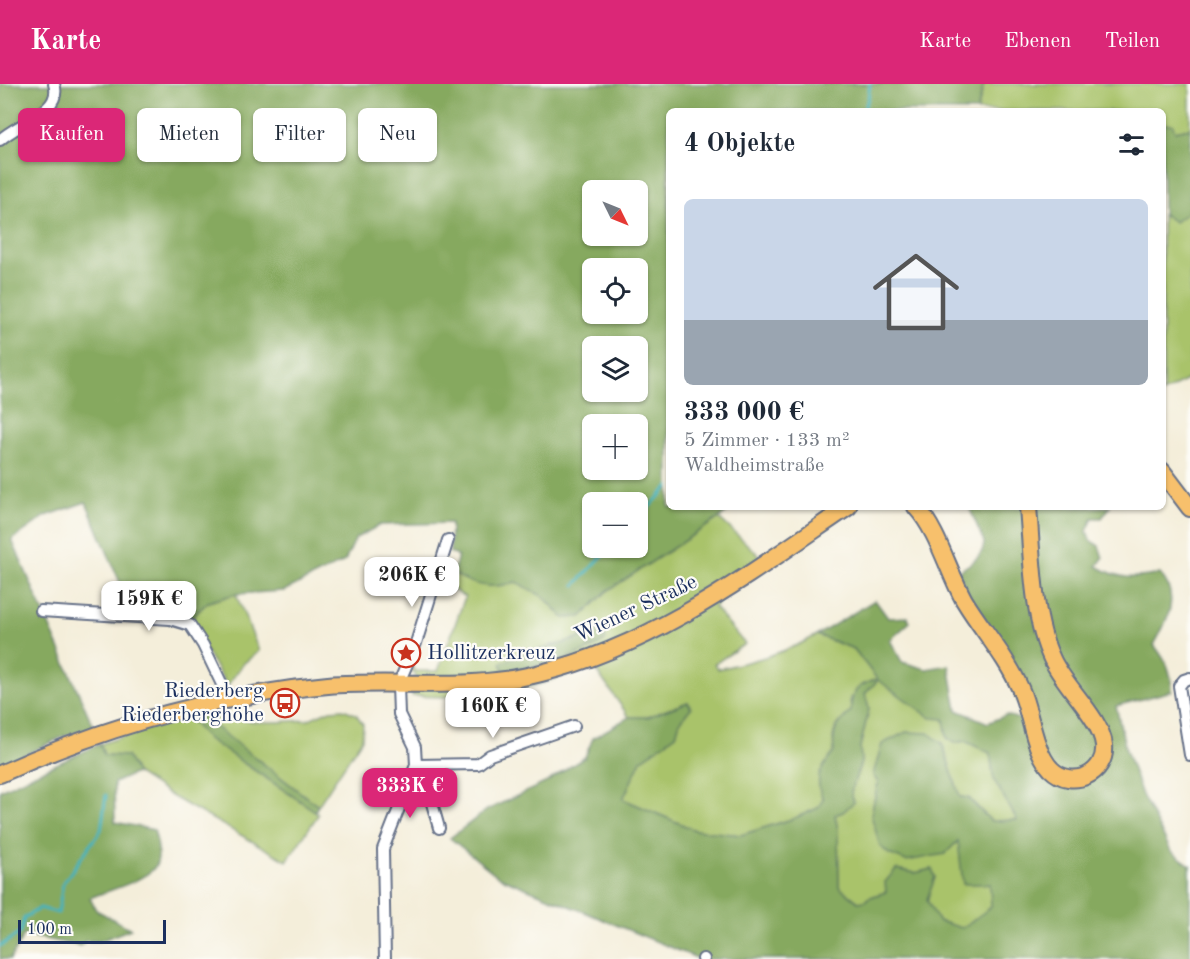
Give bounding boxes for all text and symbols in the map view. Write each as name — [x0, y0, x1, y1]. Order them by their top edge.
text: Karte — [30, 28, 101, 56]
text: Karte — [919, 31, 971, 52]
text: Ebenen — [1004, 31, 1071, 52]
text: Teilen — [1104, 31, 1160, 52]
chip: Kaufen — [18, 108, 125, 162]
chip: Mieten — [137, 108, 241, 162]
chip: Filter — [253, 108, 346, 162]
chip: Neu — [358, 108, 437, 162]
icon: filters — [1115, 128, 1148, 161]
text: 4 Objekte — [684, 131, 796, 157]
north arrow — [582, 180, 648, 246]
map controls — [582, 180, 648, 558]
icon: home — [862, 238, 970, 346]
button: locate — [582, 258, 648, 324]
button: layers — [582, 336, 648, 402]
text: 333 000 € — [684, 400, 804, 426]
button: + — [582, 414, 648, 480]
text: 5 Zimmer · 133 m² — [684, 431, 849, 451]
text: Waldheimstraße — [684, 456, 824, 476]
button: − — [582, 492, 648, 558]
pin: 206K € — [363, 557, 461, 608]
text: 206K € — [378, 566, 446, 586]
street label: Wiener Straße — [572, 572, 700, 646]
pin: 159K € — [100, 581, 198, 632]
text: 159K € — [115, 590, 183, 610]
place icon: Hollitzerkreuz — [390, 637, 422, 669]
place label: Hollitzerkreuz — [427, 643, 555, 664]
place label: Riederberg Riederberghöhe — [121, 681, 265, 726]
bus stop icon: Riederberg Riederberghöhe — [269, 687, 301, 719]
pin: 160K € — [444, 688, 542, 739]
text: 160K € — [459, 697, 527, 717]
pin: 333K € — [361, 768, 459, 819]
text: 333K € — [376, 777, 444, 797]
scale bar — [18, 917, 166, 944]
text: 100 m — [27, 922, 72, 938]

